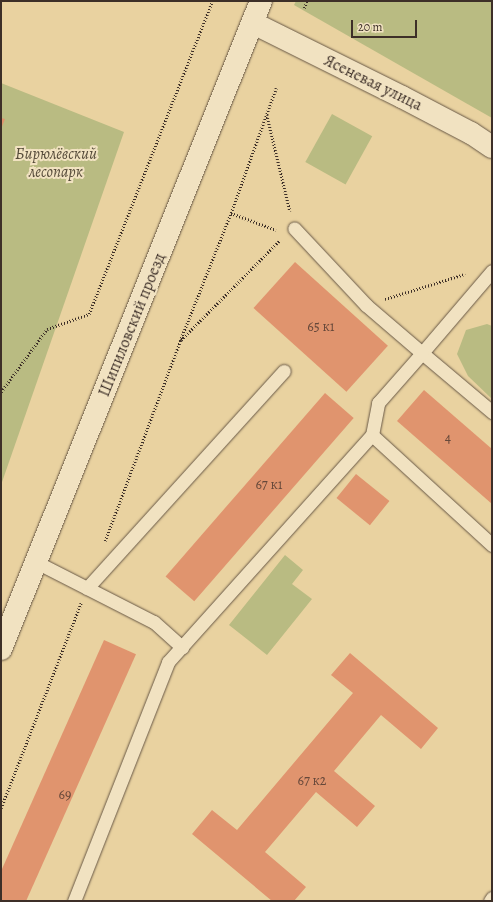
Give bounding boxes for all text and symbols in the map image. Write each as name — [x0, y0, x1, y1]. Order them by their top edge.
scale bar — [353, 12, 419, 38]
text: 20 m — [358, 19, 382, 35]
street label: Ясеневая улица — [321, 51, 425, 115]
park label: Бирюлёвский лесопарк — [15, 144, 97, 182]
street label: Шипиловский проезд — [94, 250, 170, 400]
house number: 65 к1 — [307, 319, 335, 335]
house number: 4 — [445, 430, 451, 446]
house number: 67 к1 — [255, 477, 283, 493]
house number: 67 к2 — [297, 773, 327, 789]
house number: 69 — [59, 787, 71, 803]

